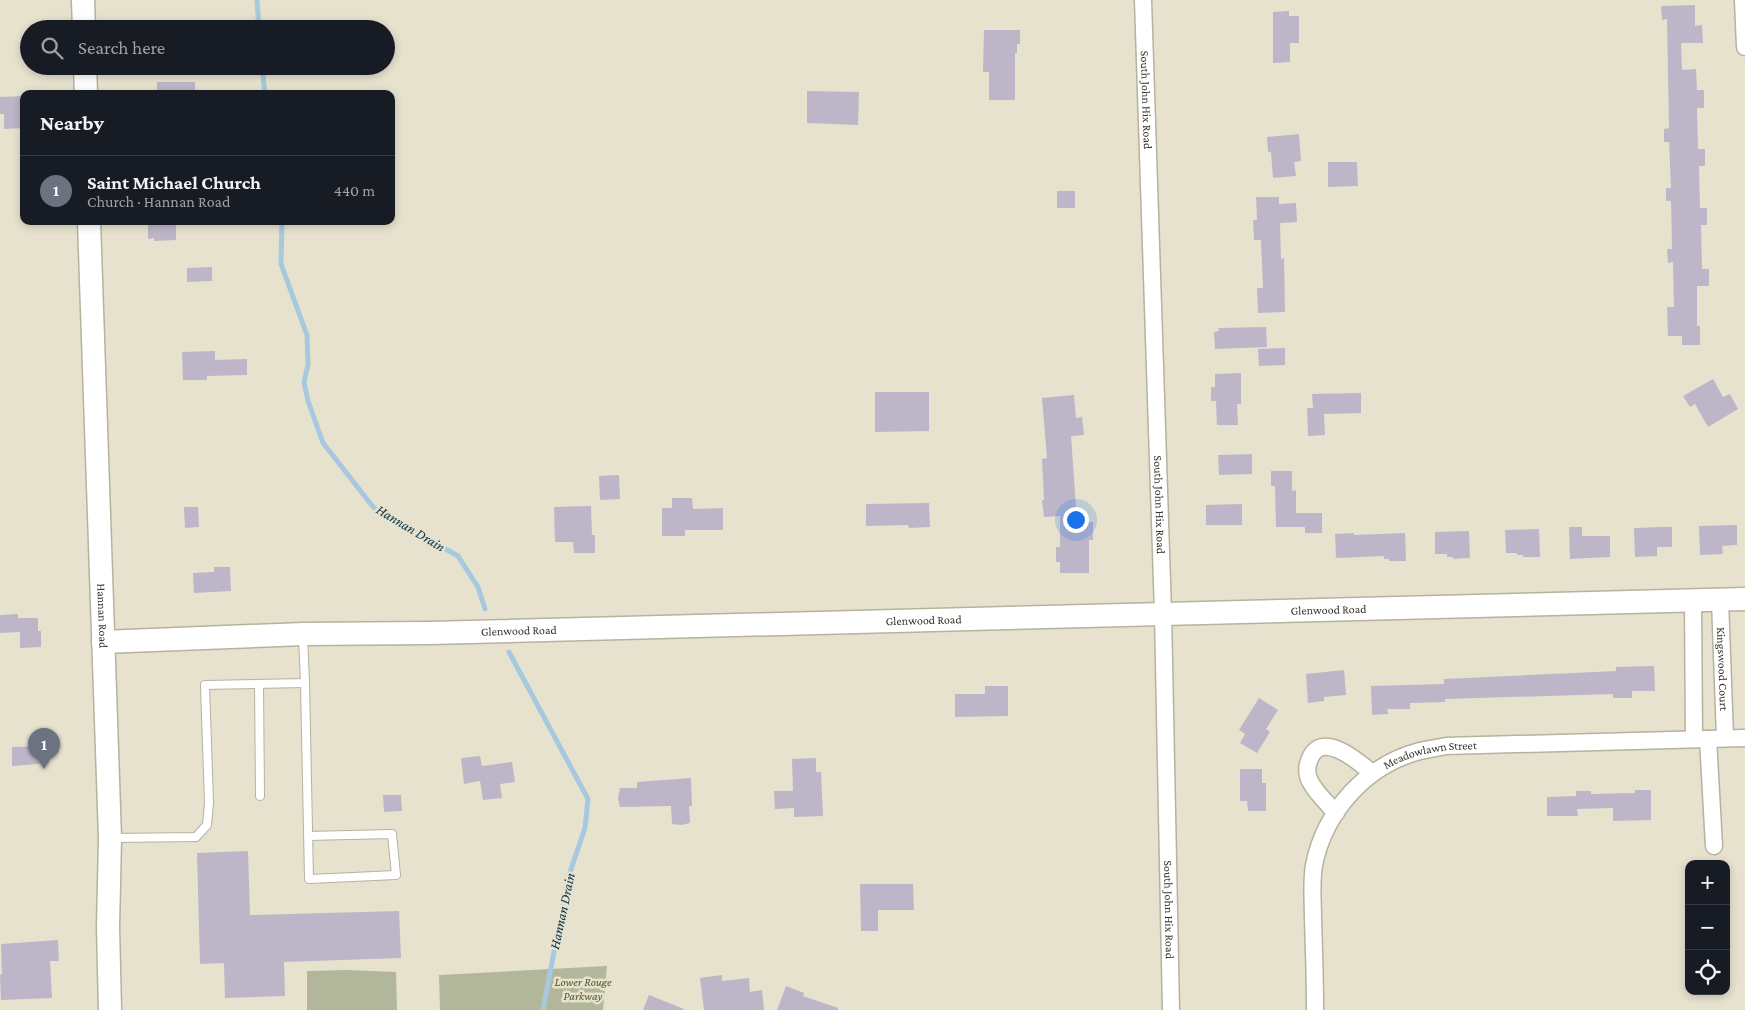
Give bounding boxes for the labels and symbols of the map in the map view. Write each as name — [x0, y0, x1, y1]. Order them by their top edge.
street label: South John Hix Road — [1138, 50, 1155, 150]
street label: South John Hix Road — [1151, 455, 1168, 555]
water label: Hannan Drain — [374, 501, 448, 555]
your location — [1063, 507, 1089, 533]
street label: Hannan Road — [94, 583, 111, 649]
street label: Glenwood Road — [1290, 602, 1367, 618]
street label: Glenwood Road — [885, 612, 963, 628]
street label: Glenwood Road — [481, 623, 558, 639]
street label: Kingswood Court — [1714, 627, 1731, 712]
pin: 1 — [28, 728, 60, 769]
street label: Meadowlawn Street — [1381, 738, 1478, 772]
street label: South John Hix Road — [1161, 860, 1177, 960]
water label: Hannan Drain — [546, 871, 578, 951]
park label: Lower Rouge Parkway — [554, 975, 612, 1003]

